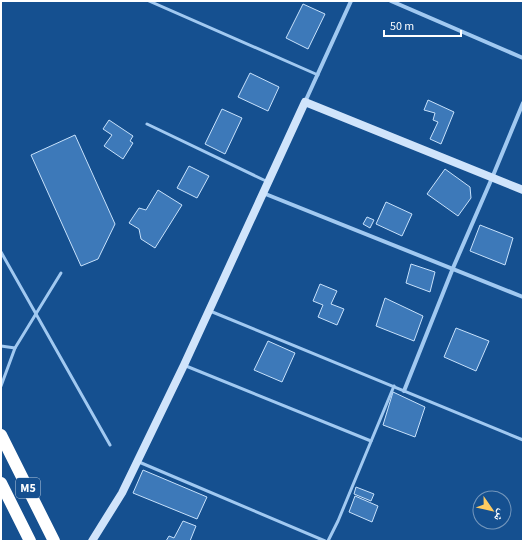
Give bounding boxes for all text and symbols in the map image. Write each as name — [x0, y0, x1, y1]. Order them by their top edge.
scale bar — [384, 12, 461, 38]
text: 50 m — [390, 18, 414, 35]
road number: M5 — [16, 478, 40, 498]
north arrow — [472, 490, 512, 530]
text: ش — [490, 506, 509, 525]

